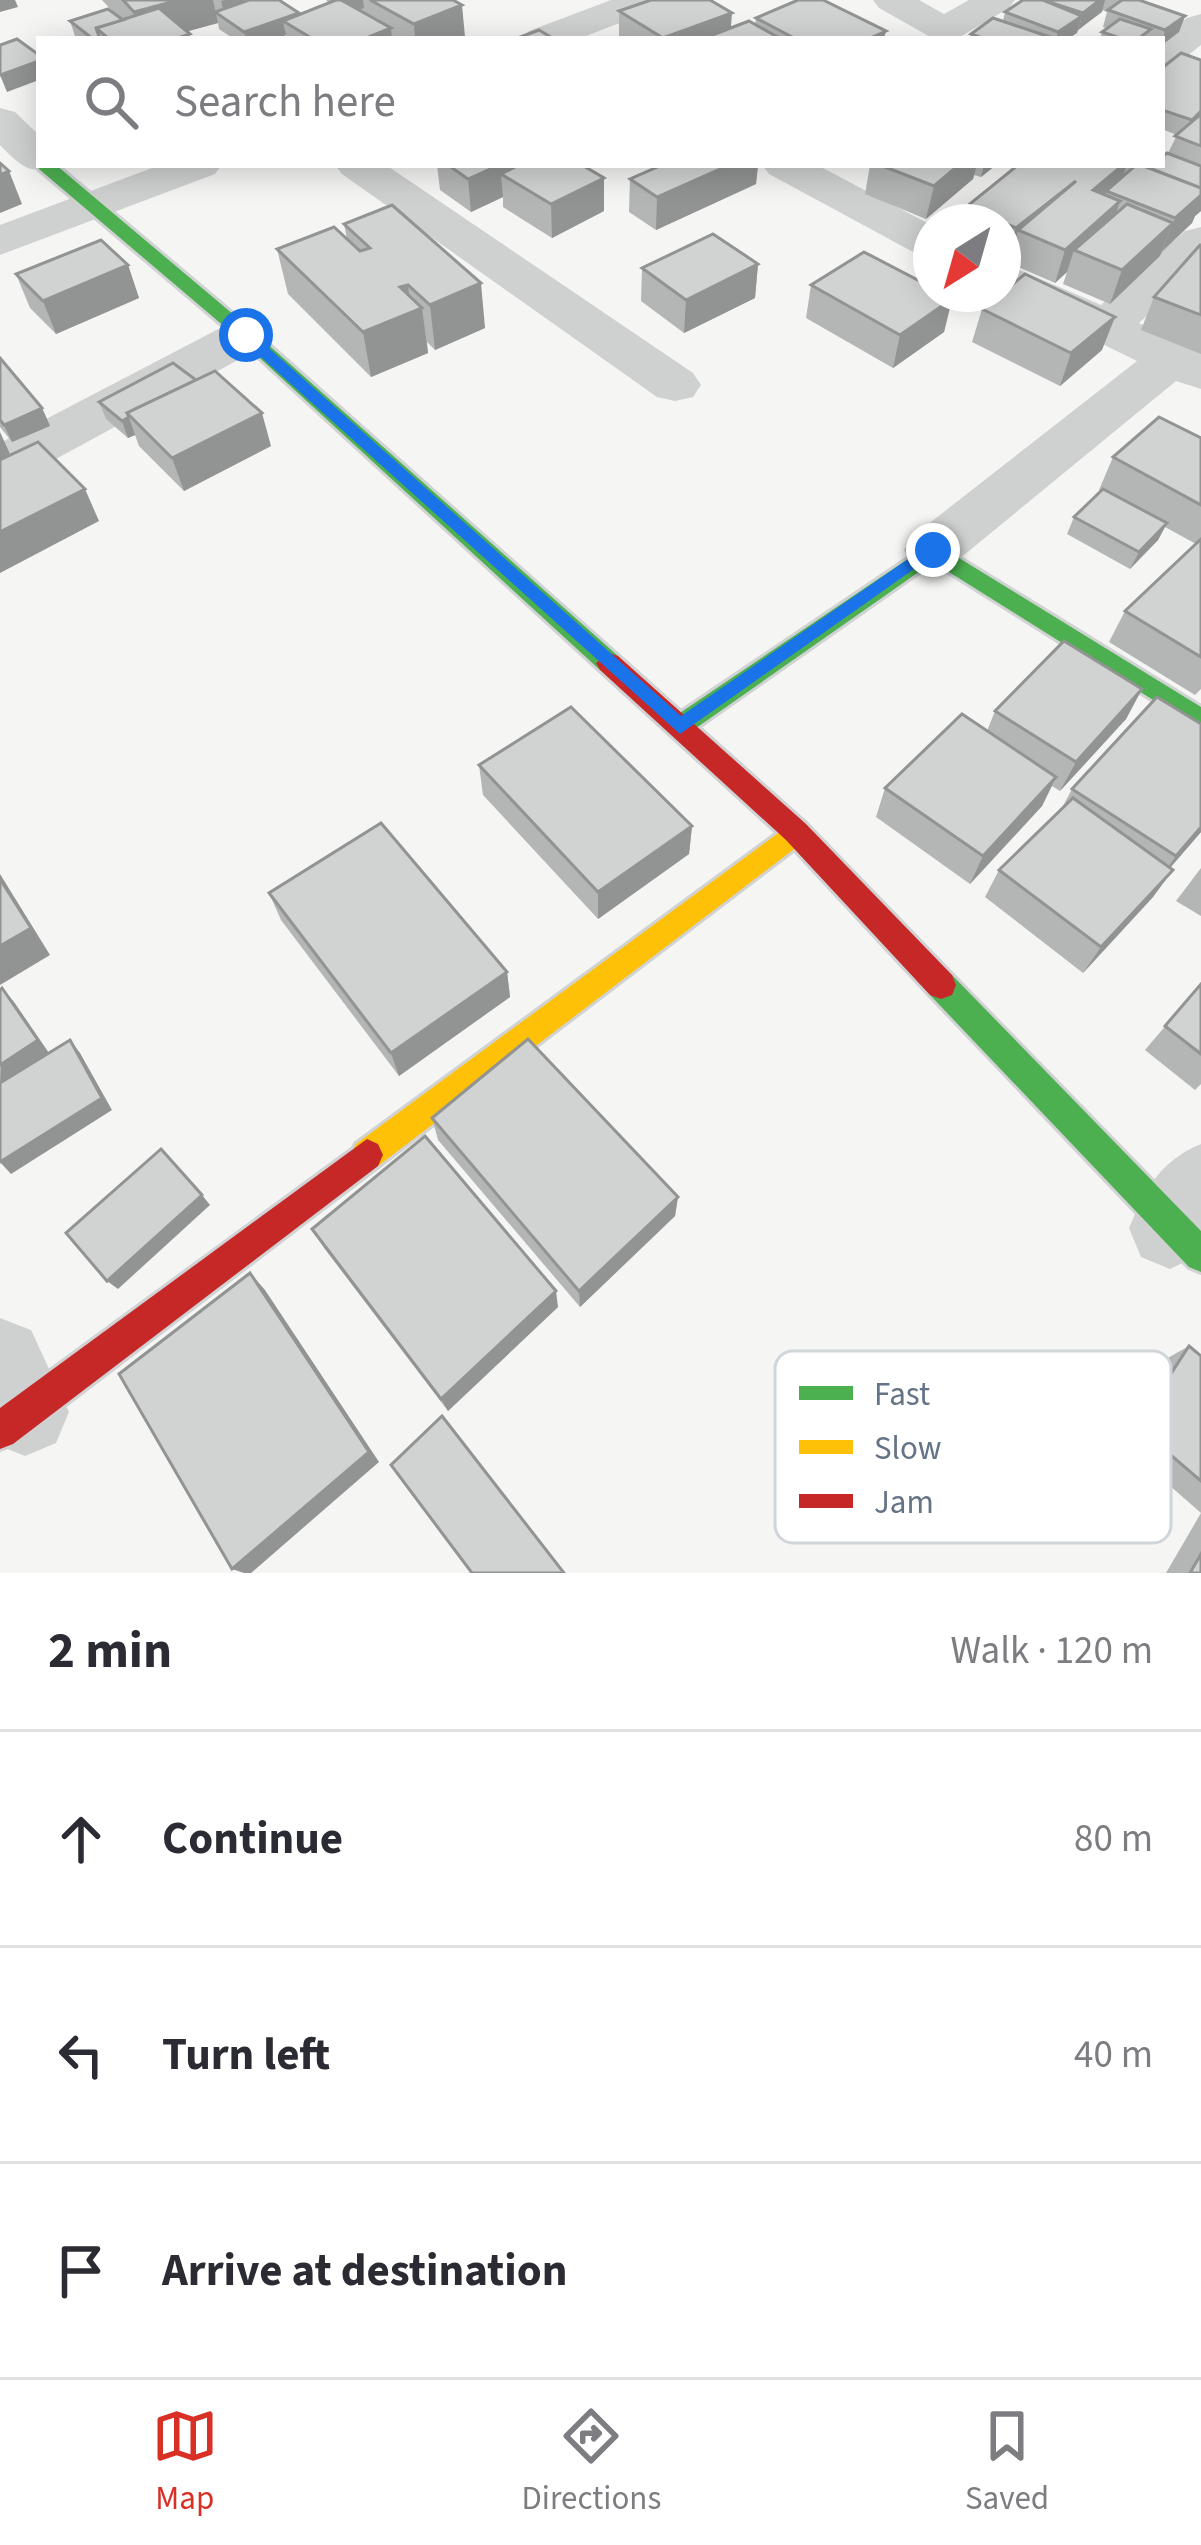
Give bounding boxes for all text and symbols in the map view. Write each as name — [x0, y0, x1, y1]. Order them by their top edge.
search box — [36, 36, 1165, 168]
icon: search — [78, 69, 144, 135]
text: Search here — [174, 70, 396, 134]
north arrow — [913, 204, 1021, 312]
route start — [219, 308, 273, 362]
route end — [906, 523, 960, 577]
legend — [775, 1351, 1171, 1543]
text: Fast — [874, 1371, 930, 1418]
text: Slow — [874, 1425, 942, 1472]
text: Jam — [874, 1479, 934, 1526]
text: 2 min — [48, 1615, 172, 1687]
text: Walk · 120 m — [950, 1623, 1153, 1679]
icon: ahead — [48, 1806, 114, 1872]
text: Continue — [162, 1807, 343, 1871]
text: 80 m — [1074, 1811, 1153, 1867]
icon: left — [48, 2022, 114, 2088]
text: Turn left — [162, 2023, 330, 2087]
text: 40 m — [1074, 2027, 1153, 2083]
icon: arrive — [48, 2238, 114, 2304]
text: Arrive at destination — [162, 2239, 567, 2303]
tab: Map — [152, 2403, 218, 2522]
tab: Directions — [522, 2403, 661, 2522]
tab: Saved — [965, 2403, 1049, 2522]

